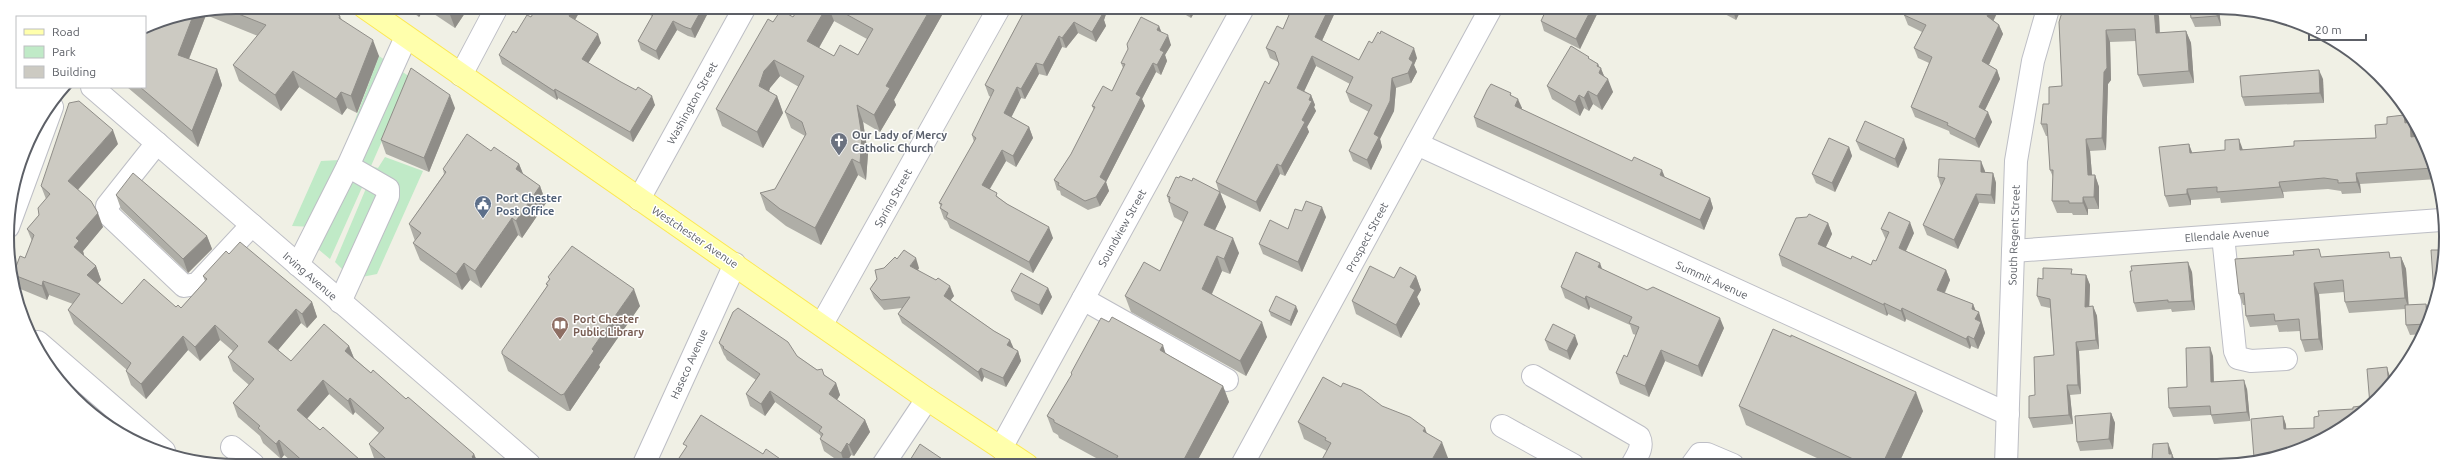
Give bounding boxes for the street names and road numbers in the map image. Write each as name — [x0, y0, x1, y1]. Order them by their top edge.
street label: Washington Street — [664, 59, 720, 146]
street label: Spring Street — [872, 166, 914, 229]
street label: South Regent Street — [2006, 184, 2022, 286]
street label: Soundview Street — [1096, 186, 1149, 269]
street label: Prospect Street — [1344, 200, 1391, 274]
street label: Westchester Avenue — [650, 204, 740, 270]
street label: Ellendale Avenue — [2184, 226, 2270, 244]
street label: Irving Avenue — [281, 249, 339, 303]
street label: Summit Avenue — [1674, 259, 1750, 301]
street label: Haseco Avenue — [668, 327, 710, 401]

